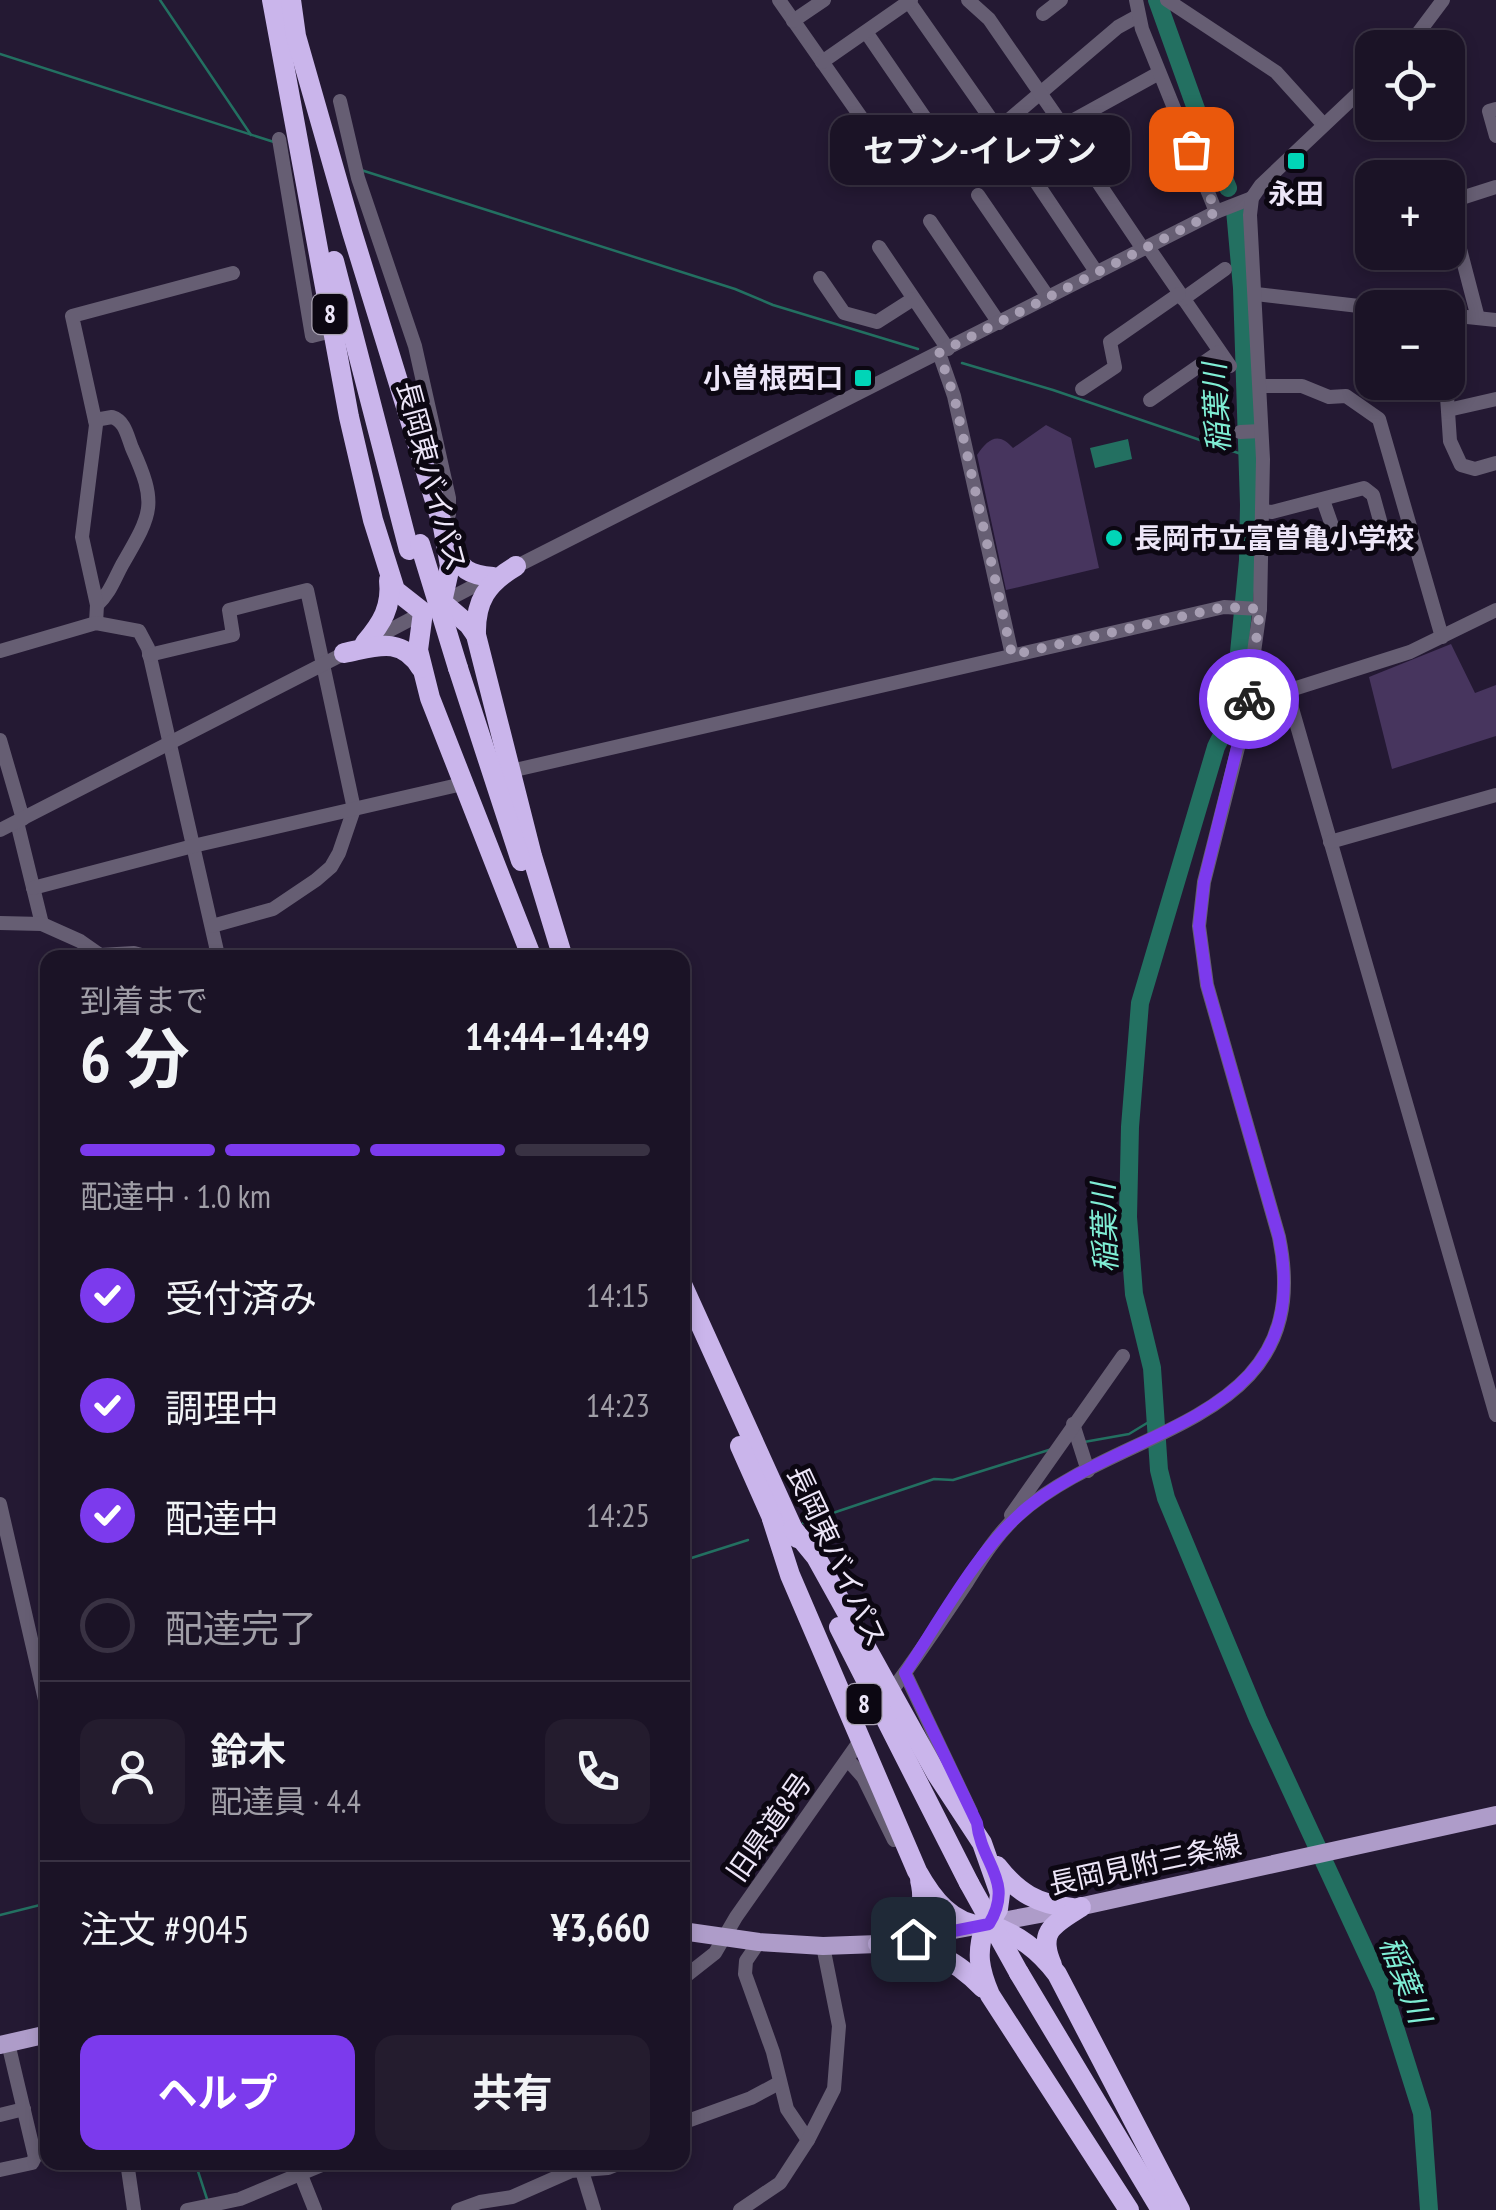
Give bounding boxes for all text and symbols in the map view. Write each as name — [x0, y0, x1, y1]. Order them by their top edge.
map controls — [1355, 30, 1465, 400]
button: locate — [1355, 30, 1465, 140]
pin — [1149, 107, 1234, 192]
callout: セブン-イレブン — [831, 114, 1131, 184]
icon: bag — [1164, 122, 1219, 177]
text: セブン-イレブン — [863, 129, 1097, 171]
marker: 永田 — [1285, 150, 1307, 172]
button: + — [1355, 160, 1465, 270]
place label: 永田 — [1268, 175, 1324, 212]
button: − — [1355, 290, 1465, 400]
road number: 8 — [312, 294, 348, 334]
place label: 小曽根西口 — [703, 359, 843, 396]
water label: 稲葉川 — [1194, 359, 1237, 454]
marker: 小曽根西口 — [852, 367, 874, 389]
street label: 長岡東バイパス — [389, 377, 476, 575]
place label: 長岡市立富曽亀小学校 — [1134, 519, 1414, 556]
marker: 長岡市立富曽亀小学校 — [1103, 527, 1125, 549]
courier — [1199, 649, 1299, 749]
icon: bike — [1222, 672, 1277, 727]
text: 到着まで — [80, 979, 208, 1021]
text: 14:44–14:49 — [465, 1011, 650, 1060]
text: 6 分 — [80, 1016, 189, 1100]
text: 配達中 · 1.0 km — [80, 1175, 271, 1217]
water label: 稲葉川 — [1082, 1179, 1125, 1274]
icon: check — [80, 1268, 135, 1323]
text: 受付済み — [165, 1273, 317, 1322]
text: 14:15 — [586, 1274, 650, 1316]
icon: check — [80, 1378, 135, 1433]
text: 調理中 — [165, 1383, 279, 1432]
text: 14:23 — [586, 1384, 650, 1426]
street label: 長岡東バイパス — [779, 1459, 896, 1652]
icon: check — [80, 1488, 135, 1543]
text: 配達中 — [165, 1493, 279, 1542]
text: 14:25 — [586, 1494, 650, 1536]
text: 配達完了 — [165, 1603, 317, 1652]
road number: 8 — [846, 1684, 882, 1724]
button: person — [80, 1719, 185, 1824]
button: phone — [545, 1719, 650, 1824]
text: 鈴木 — [210, 1726, 286, 1775]
street label: 旧県道8号 — [718, 1765, 819, 1888]
text: 配達員 · 4.4 — [210, 1780, 361, 1822]
street label: 長岡見附三条線 — [1045, 1825, 1245, 1902]
pin — [871, 1897, 956, 1982]
text: ¥3,660 — [551, 1902, 650, 1951]
text: 注文 #9045 — [80, 1904, 250, 1953]
icon: home — [886, 1912, 941, 1967]
water label: 稲葉川 — [1372, 1930, 1442, 2031]
button: ヘルプ — [80, 2035, 355, 2150]
button: 共有 — [375, 2035, 650, 2150]

